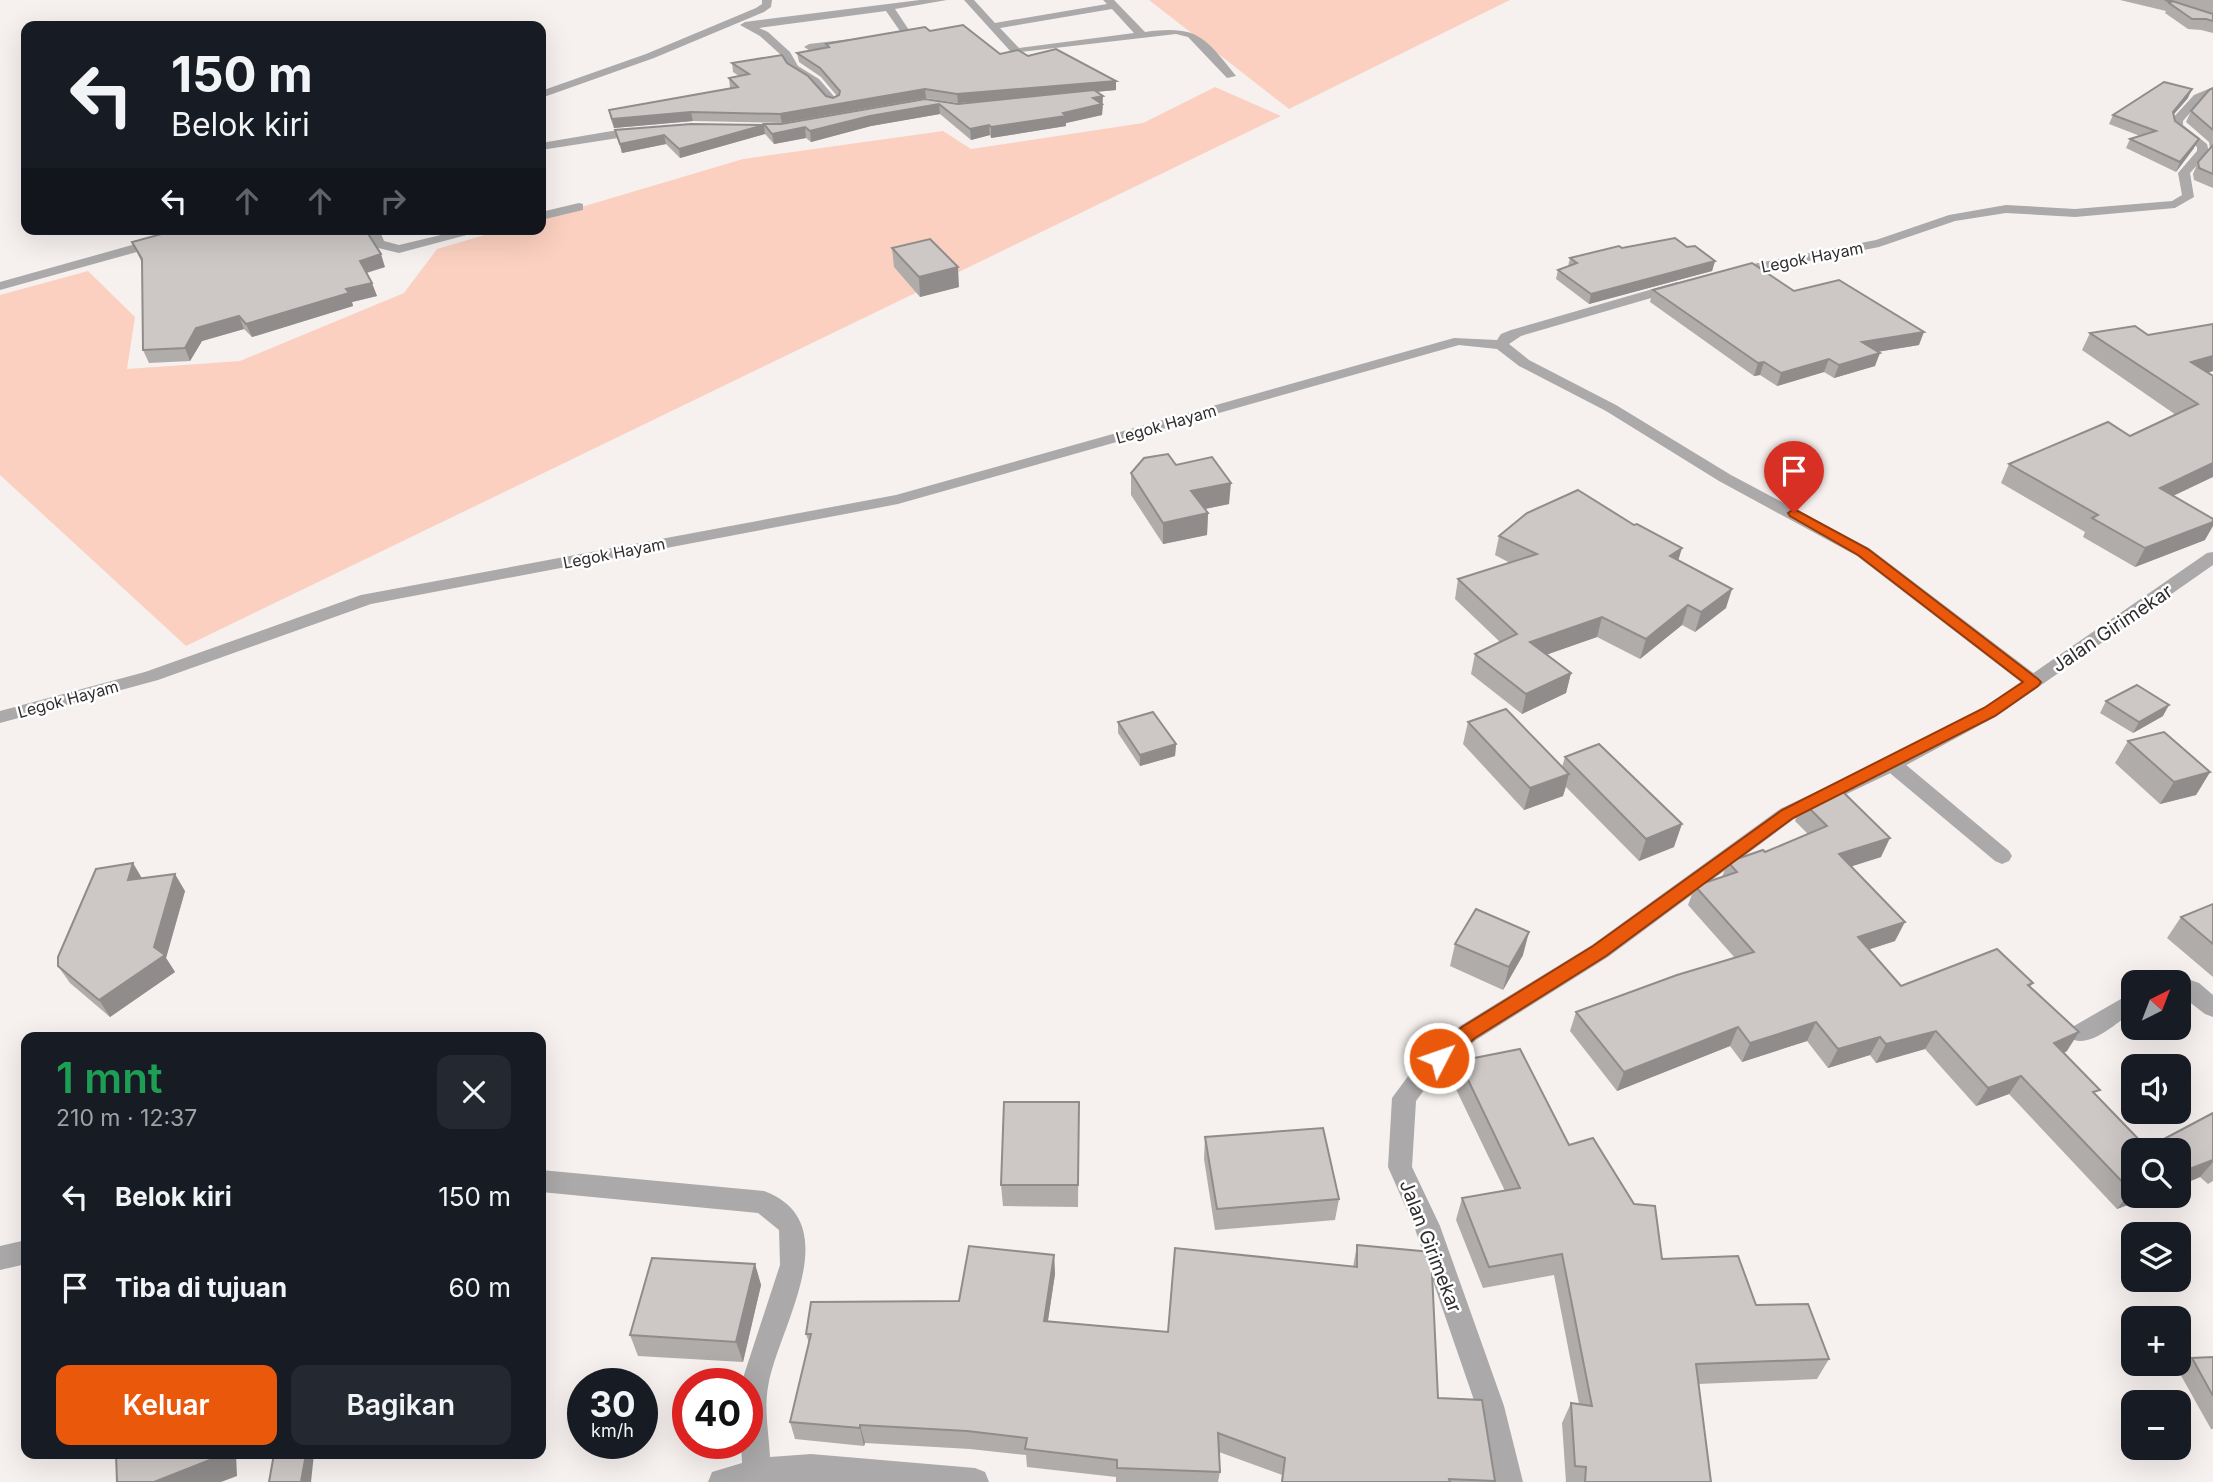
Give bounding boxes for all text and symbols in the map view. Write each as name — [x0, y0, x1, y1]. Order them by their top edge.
text: 150 m — [171, 45, 313, 104]
icon: left — [56, 49, 147, 140]
text: Belok kiri — [171, 105, 310, 144]
icon: left — [155, 182, 193, 220]
icon: ahead — [228, 182, 266, 220]
icon: ahead — [301, 182, 339, 220]
icon: right — [374, 182, 412, 220]
street label: Legok Hayam — [1759, 237, 1865, 277]
street label: Legok Hayam — [1113, 400, 1219, 448]
pin — [1764, 441, 1824, 513]
icon: arrive — [1775, 452, 1813, 490]
street label: Legok Hayam — [561, 533, 667, 573]
street label: Jalan Girimekar — [2048, 580, 2177, 677]
street label: Legok Hayam — [15, 676, 121, 722]
north arrow — [2121, 970, 2191, 1040]
map controls — [2121, 970, 2191, 1460]
position arrow — [1402, 1021, 1476, 1095]
text: 1 mnt — [56, 1052, 163, 1103]
button: sound — [2121, 1054, 2191, 1124]
button: close — [437, 1055, 511, 1129]
text: 210 m · 12:37 — [56, 1104, 197, 1132]
button: search — [2121, 1138, 2191, 1208]
street label: Jalan Girimekar — [1395, 1177, 1466, 1316]
icon: left — [56, 1178, 94, 1216]
text: Belok kiri — [115, 1181, 232, 1212]
text: 150 m — [438, 1181, 511, 1212]
button: layers — [2121, 1222, 2191, 1292]
icon: arrive — [56, 1269, 94, 1307]
text: Tiba di tujuan — [115, 1272, 287, 1303]
text: 60 m — [448, 1272, 511, 1303]
button: + — [2121, 1306, 2191, 1376]
button: Keluar — [56, 1365, 277, 1445]
button: Bagikan — [291, 1365, 511, 1445]
speed limit sign: 40 — [672, 1368, 763, 1459]
text: 30 — [589, 1383, 636, 1425]
button: − — [2121, 1390, 2191, 1460]
text: km/h — [591, 1420, 634, 1441]

